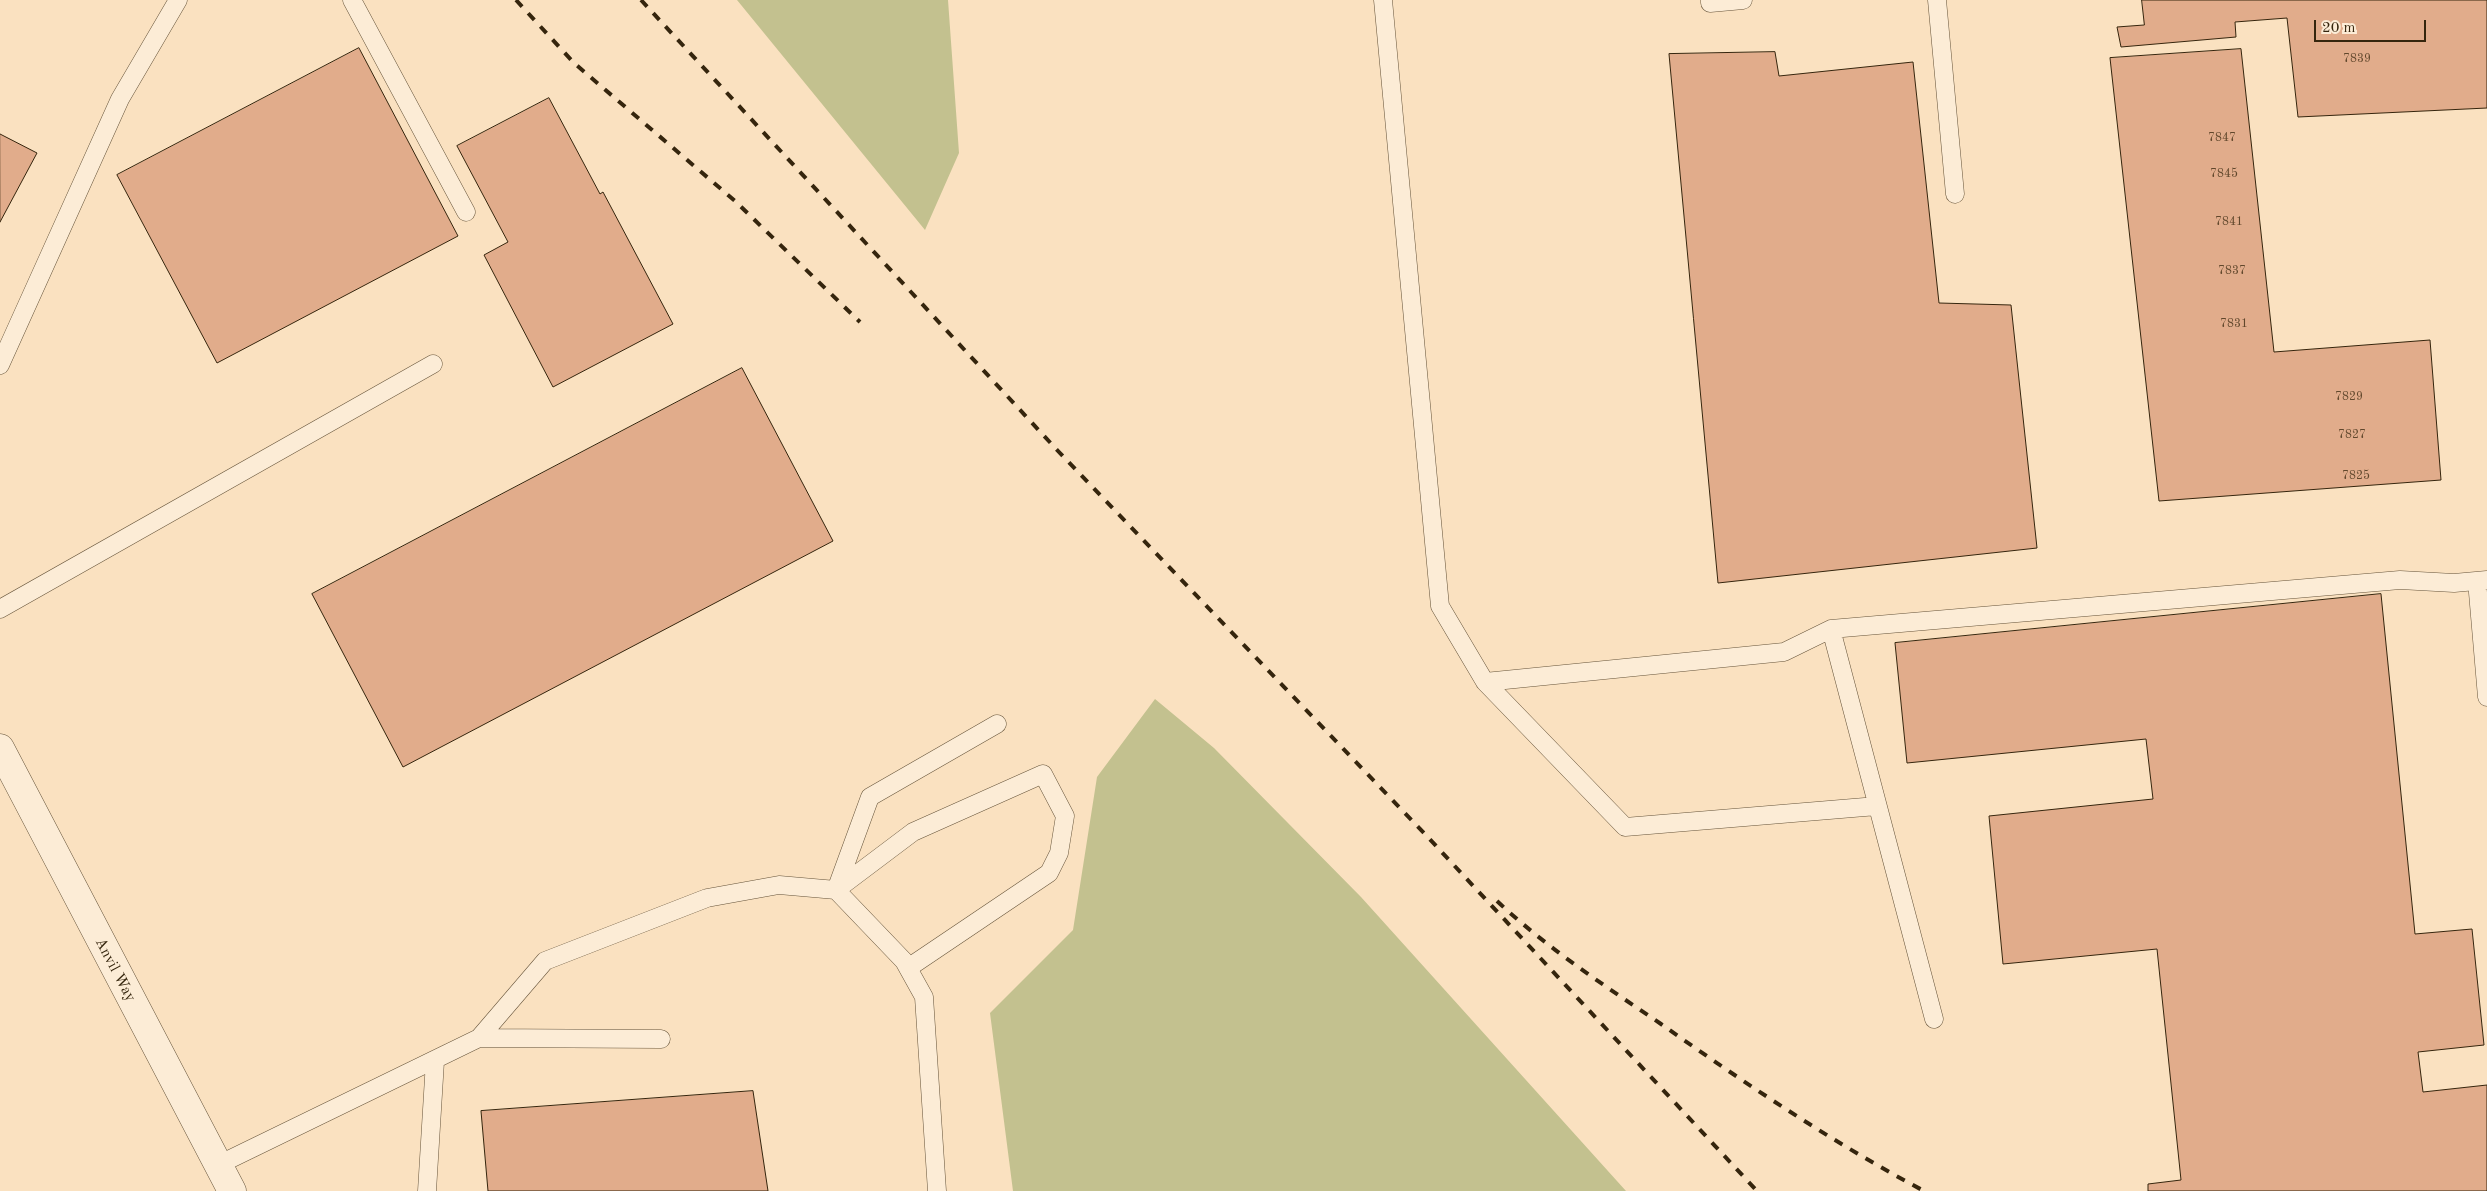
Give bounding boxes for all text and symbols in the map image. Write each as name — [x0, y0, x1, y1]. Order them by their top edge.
scale bar — [2317, 10, 2430, 42]
text: 20 m — [2322, 21, 2356, 36]
house number: 7839 — [2343, 52, 2371, 66]
house number: 7847 — [2208, 131, 2236, 145]
house number: 7845 — [2210, 167, 2238, 181]
house number: 7841 — [2215, 215, 2243, 229]
house number: 7837 — [2218, 264, 2246, 278]
house number: 7831 — [2220, 317, 2248, 331]
house number: 7829 — [2335, 390, 2363, 404]
house number: 7827 — [2338, 428, 2366, 442]
house number: 7825 — [2342, 469, 2370, 483]
street label: Anvil Way — [91, 935, 139, 1005]

